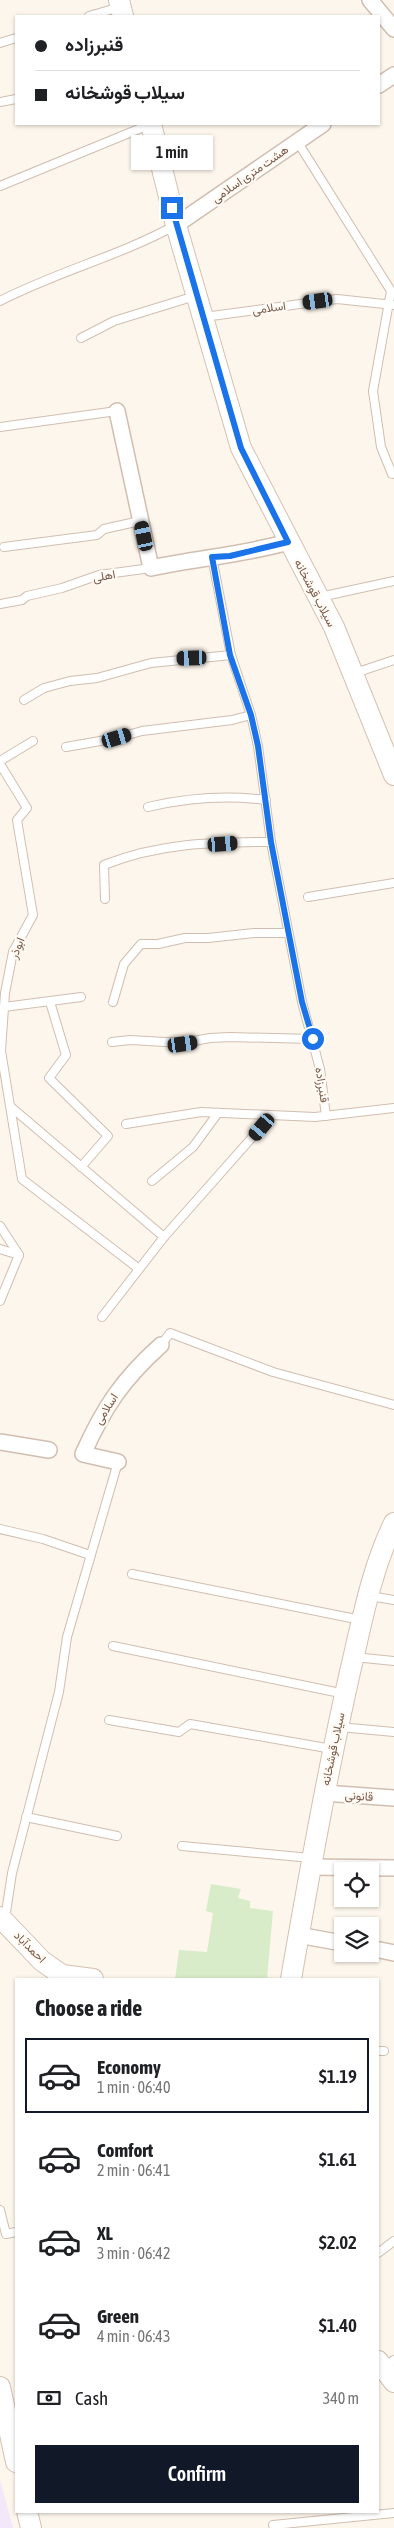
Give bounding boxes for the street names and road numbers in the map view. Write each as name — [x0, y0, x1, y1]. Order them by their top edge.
street label: هشت متری اسلامی — [209, 142, 292, 207]
street label: اسلامی — [251, 299, 287, 318]
street label: سیلاب قوشخانه — [290, 557, 339, 630]
street label: اهلی — [92, 567, 117, 586]
street label: ابوذر — [6, 935, 28, 962]
street label: قنبرزاده — [311, 1066, 332, 1104]
street label: اسلامی — [91, 1391, 122, 1428]
street label: سیلاب قوشخانه — [318, 1711, 349, 1787]
street label: قانونی — [344, 1788, 374, 1805]
street label: احمدآباد — [11, 1928, 49, 1966]

